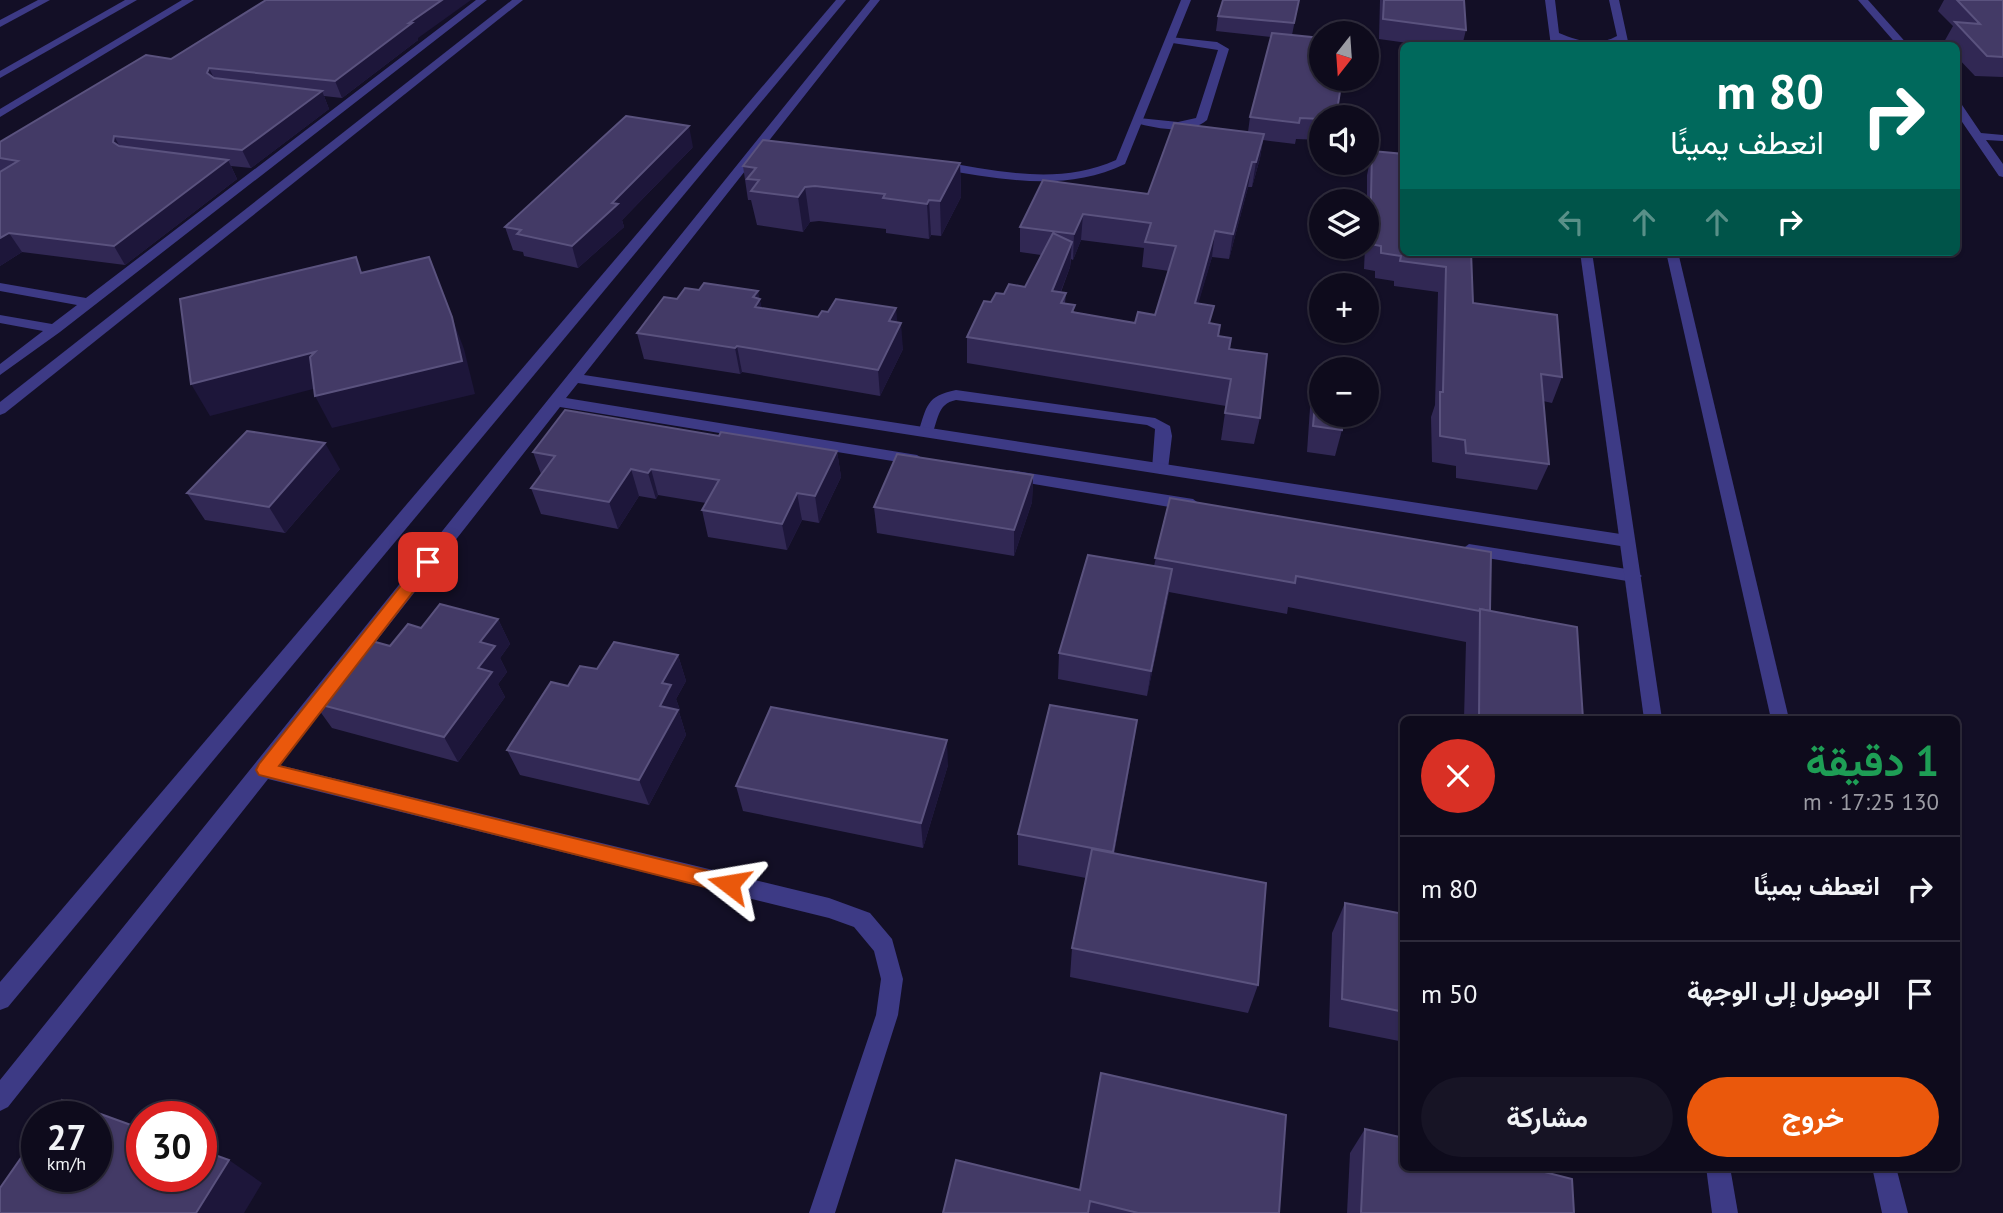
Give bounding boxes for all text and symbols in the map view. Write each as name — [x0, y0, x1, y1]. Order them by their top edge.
north arrow — [1309, 21, 1379, 91]
map controls — [1309, 21, 1379, 427]
text: 80 m — [1717, 59, 1824, 123]
icon: right — [1848, 70, 1939, 161]
button: sound — [1309, 105, 1379, 175]
text: انعطف يمينًا — [1670, 121, 1824, 163]
button: layers — [1309, 189, 1379, 259]
icon: left — [1552, 203, 1590, 241]
icon: ahead — [1625, 203, 1663, 241]
icon: ahead — [1698, 203, 1736, 241]
icon: right — [1771, 203, 1809, 241]
button: + — [1309, 273, 1379, 343]
button: − — [1309, 357, 1379, 427]
pin — [398, 532, 458, 592]
icon: arrive — [409, 543, 447, 581]
text: 1 دقيقة — [1806, 733, 1939, 788]
button: close — [1421, 739, 1495, 813]
text: 130 m · 17:25 — [1803, 787, 1939, 816]
position arrow — [692, 847, 766, 921]
text: انعطف يمينًا — [1754, 869, 1880, 902]
icon: right — [1901, 870, 1939, 908]
text: 80 m — [1421, 872, 1477, 905]
text: الوصول إلى الوجهة — [1687, 974, 1880, 1007]
icon: arrive — [1901, 975, 1939, 1013]
text: 50 m — [1421, 977, 1477, 1010]
button: مشاركة — [1421, 1077, 1673, 1157]
button: خروج — [1687, 1077, 1939, 1157]
speed limit sign: 30 — [126, 1101, 217, 1192]
text: 27 — [47, 1114, 86, 1160]
text: km/h — [47, 1152, 86, 1175]

